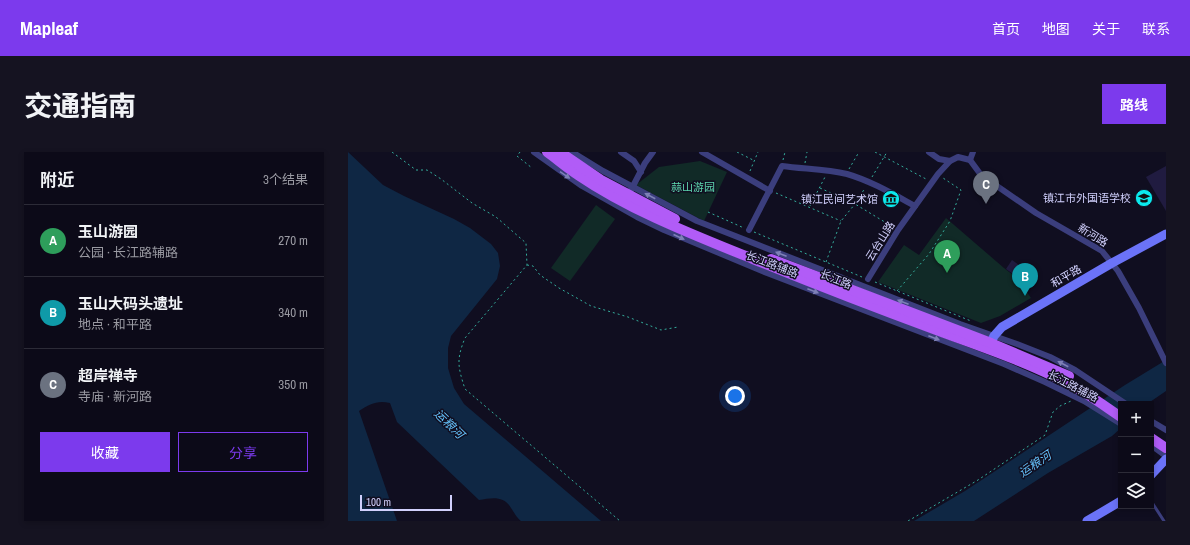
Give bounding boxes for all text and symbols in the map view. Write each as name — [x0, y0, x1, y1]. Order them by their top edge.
text: Mapleaf — [20, 15, 78, 41]
text: 首页 — [992, 20, 1020, 38]
text: 地图 — [1042, 20, 1070, 38]
text: 关于 — [1092, 20, 1120, 38]
text: 联系 — [1142, 20, 1170, 38]
button: 路线 — [1102, 84, 1166, 124]
text: 交通指南 — [24, 87, 136, 125]
text: 附近 — [40, 168, 74, 191]
text: 3个结果 — [263, 171, 308, 188]
one-way arrow — [560, 171, 571, 179]
pin: C — [973, 171, 999, 204]
park label: 蒜山游园 — [671, 180, 715, 194]
school or university icon: 镇江市外国语学校 — [1134, 188, 1154, 208]
museum icon: 镇江民间艺术馆 — [881, 189, 901, 209]
place label: 镇江市外国语学校 — [1043, 191, 1131, 205]
place label: 镇江民间艺术馆 — [801, 192, 878, 206]
one-way arrow — [644, 193, 656, 200]
street label: 云台山路 — [862, 219, 898, 263]
street label: 新河路 — [1075, 220, 1111, 250]
text: 玉山游园 — [78, 221, 138, 242]
text: A — [49, 232, 57, 249]
text: 270 m — [278, 232, 308, 249]
one-way arrow — [674, 234, 685, 240]
pin: A — [934, 240, 960, 273]
text: 公园 · 长江路辅路 — [78, 244, 178, 261]
street label: 长江路辅路 — [744, 248, 800, 280]
one-way arrow — [775, 251, 787, 257]
street label: 和平路 — [1048, 262, 1084, 290]
pin: B — [1012, 263, 1038, 296]
street label: 长江路 — [818, 266, 854, 292]
one-way arrow — [807, 288, 819, 294]
text: 玉山大码头遗址 — [78, 293, 183, 314]
one-way arrow — [896, 298, 908, 304]
text: B — [49, 304, 57, 321]
text: 340 m — [278, 304, 308, 321]
text: 地点 · 和平路 — [78, 316, 152, 333]
one-way arrow — [929, 335, 941, 341]
one-way arrow — [1057, 361, 1069, 367]
text: 超岸禅寺 — [78, 365, 138, 386]
street label: 长江路辅路 — [1045, 367, 1101, 405]
text: C — [49, 376, 57, 393]
text: 350 m — [278, 376, 308, 393]
your location — [725, 386, 745, 406]
text: 寺庙 · 新河路 — [78, 388, 152, 405]
map controls — [1118, 401, 1154, 509]
button: + — [1118, 401, 1154, 437]
water label: 运粮河 — [430, 406, 469, 444]
button: 收藏 — [40, 432, 170, 472]
button: 分享 — [178, 432, 308, 472]
button: − — [1118, 437, 1154, 473]
water label: 运粮河 — [1016, 446, 1056, 481]
button: layers — [1118, 473, 1154, 509]
scale bar — [360, 493, 452, 512]
text: 100 m — [366, 495, 391, 509]

